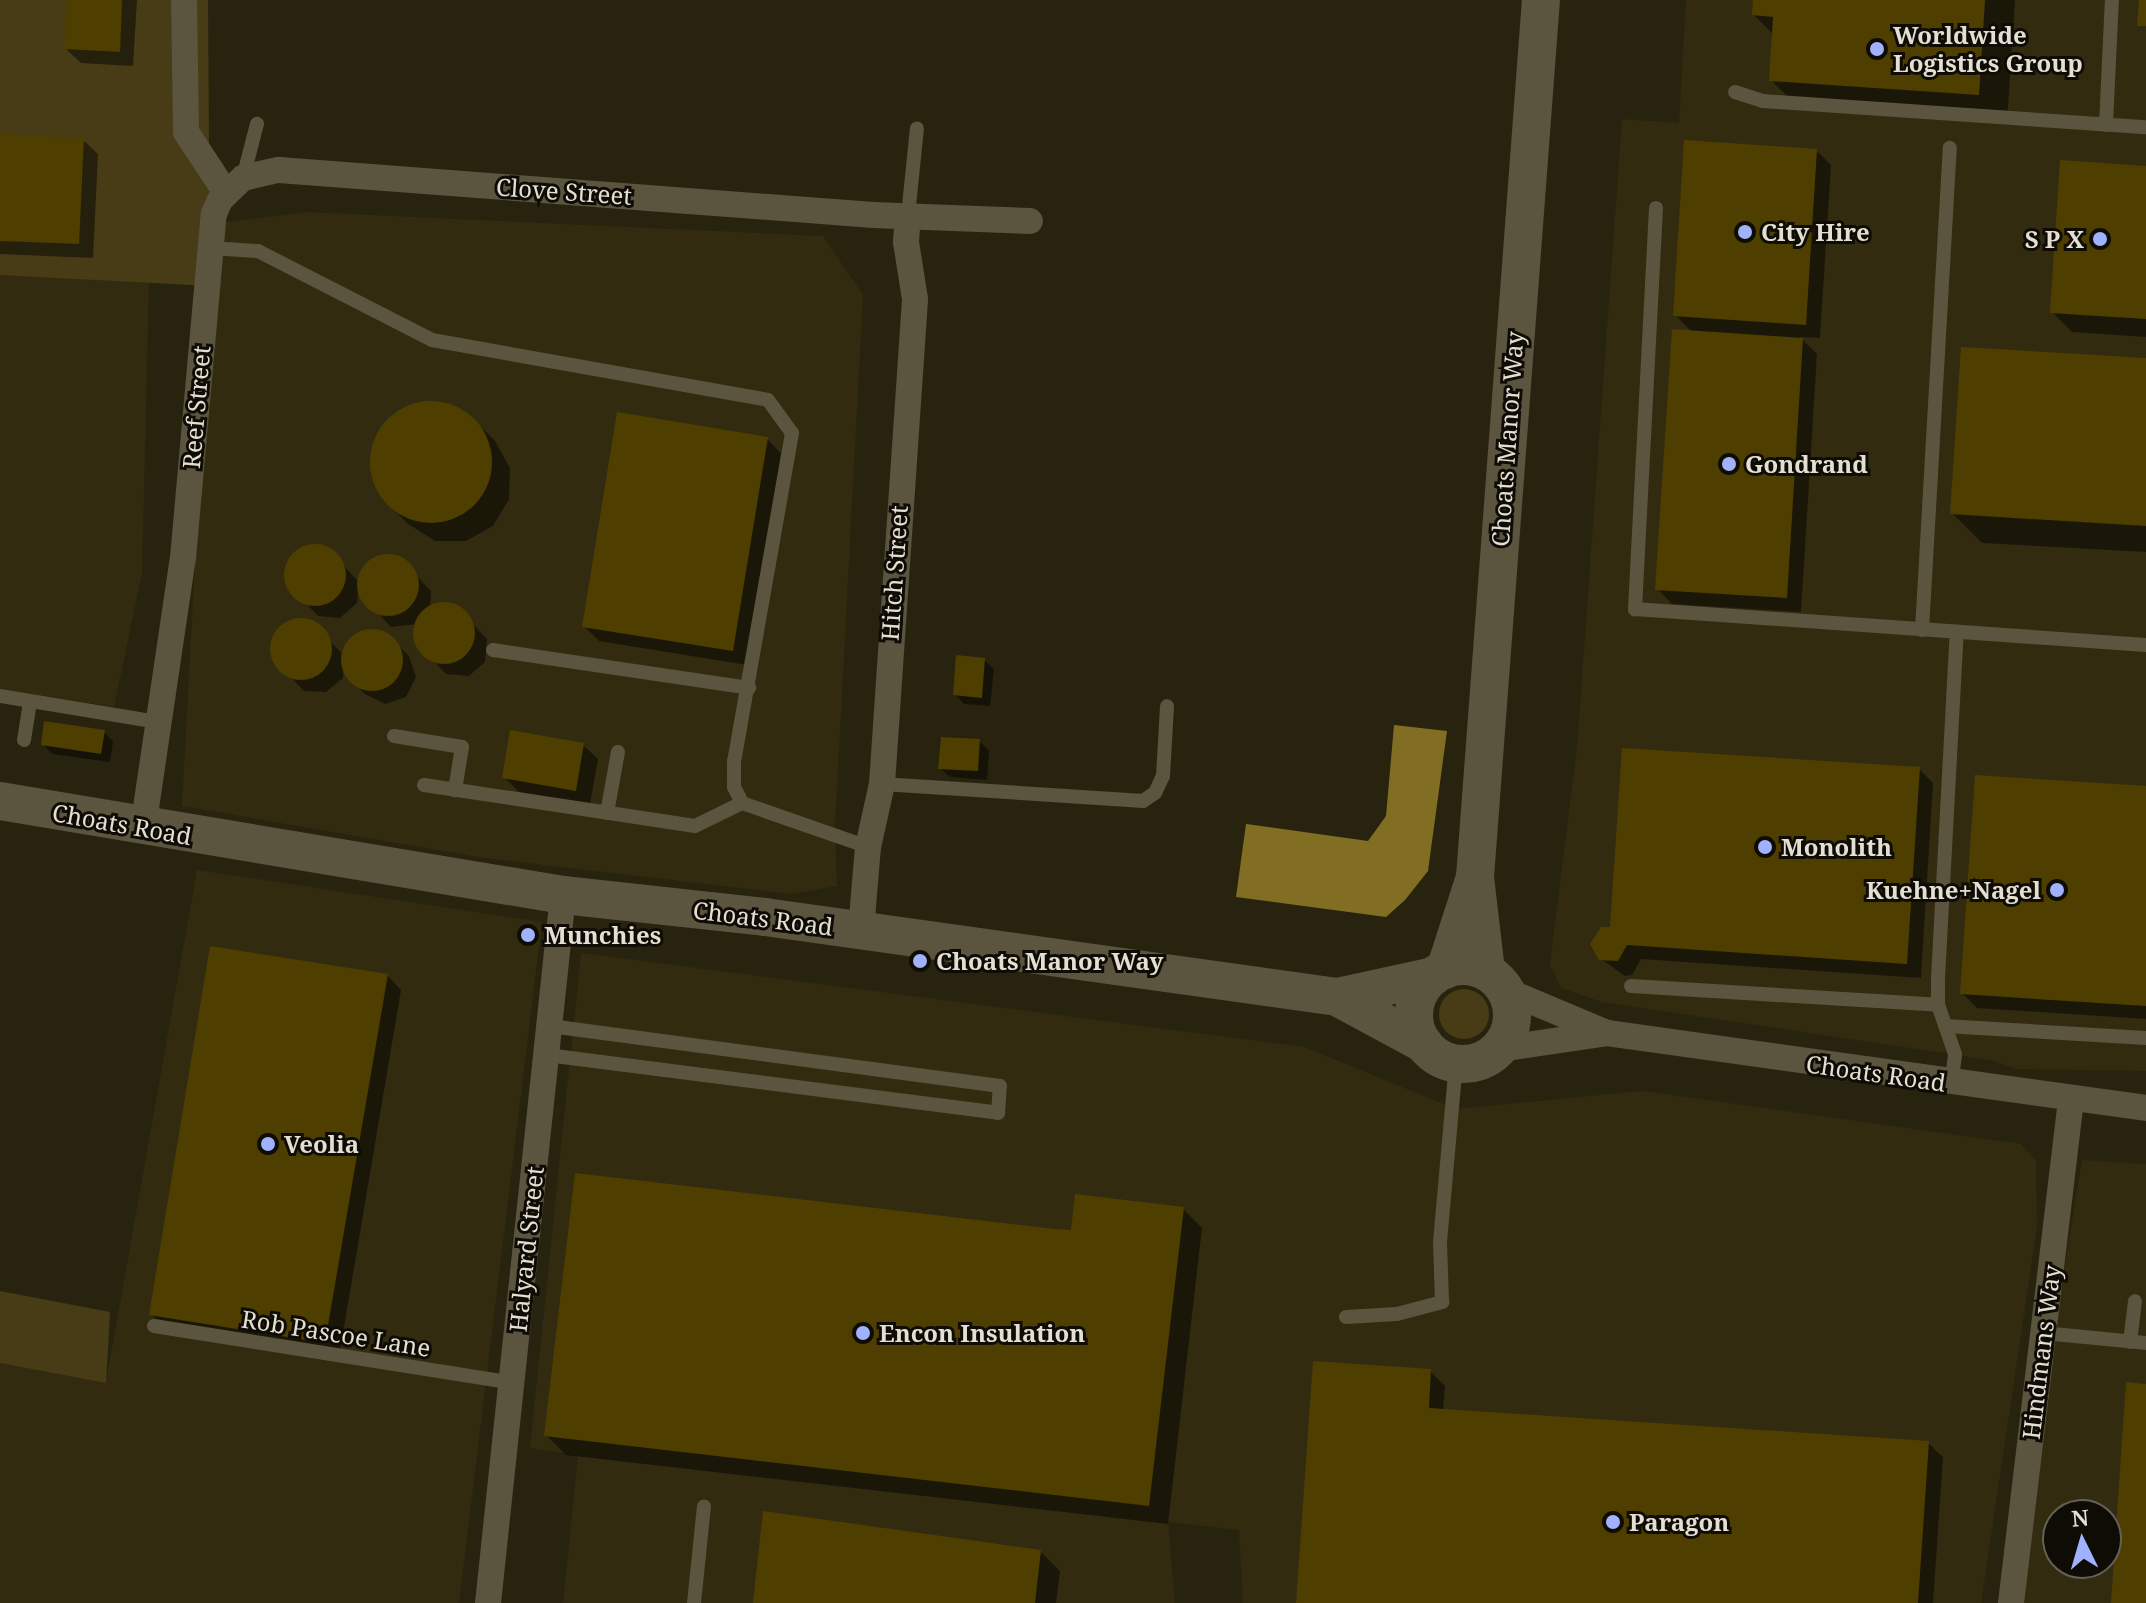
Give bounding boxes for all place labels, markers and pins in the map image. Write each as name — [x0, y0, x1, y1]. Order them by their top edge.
place label: Worldwide Logistics Group — [1893, 21, 2083, 77]
marker: Worldwide Logistics Group — [1868, 40, 1886, 58]
place label: City Hire — [1761, 218, 1870, 246]
marker: City Hire — [1736, 223, 1754, 241]
place label: S P X — [2025, 225, 2084, 253]
marker: S P X — [2091, 230, 2109, 248]
place label: Gondrand — [1745, 450, 1868, 478]
marker: Gondrand — [1720, 455, 1738, 473]
place label: Monolith — [1781, 833, 1892, 861]
marker: Monolith — [1756, 838, 1774, 856]
place label: Kuehne+Nagel — [1866, 876, 2041, 904]
marker: Kuehne+Nagel — [2048, 881, 2066, 899]
place label: Munchies — [544, 921, 661, 949]
marker: Munchies — [519, 926, 537, 944]
place label: Choats Manor Way — [936, 947, 1163, 975]
marker: Choats Manor Way — [911, 952, 929, 970]
place label: Veolia — [284, 1130, 359, 1158]
marker: Veolia — [259, 1135, 277, 1153]
place label: Encon Insulation — [879, 1319, 1085, 1347]
marker: Encon Insulation — [854, 1324, 872, 1342]
place label: Paragon — [1629, 1508, 1729, 1536]
marker: Paragon — [1604, 1513, 1622, 1531]

